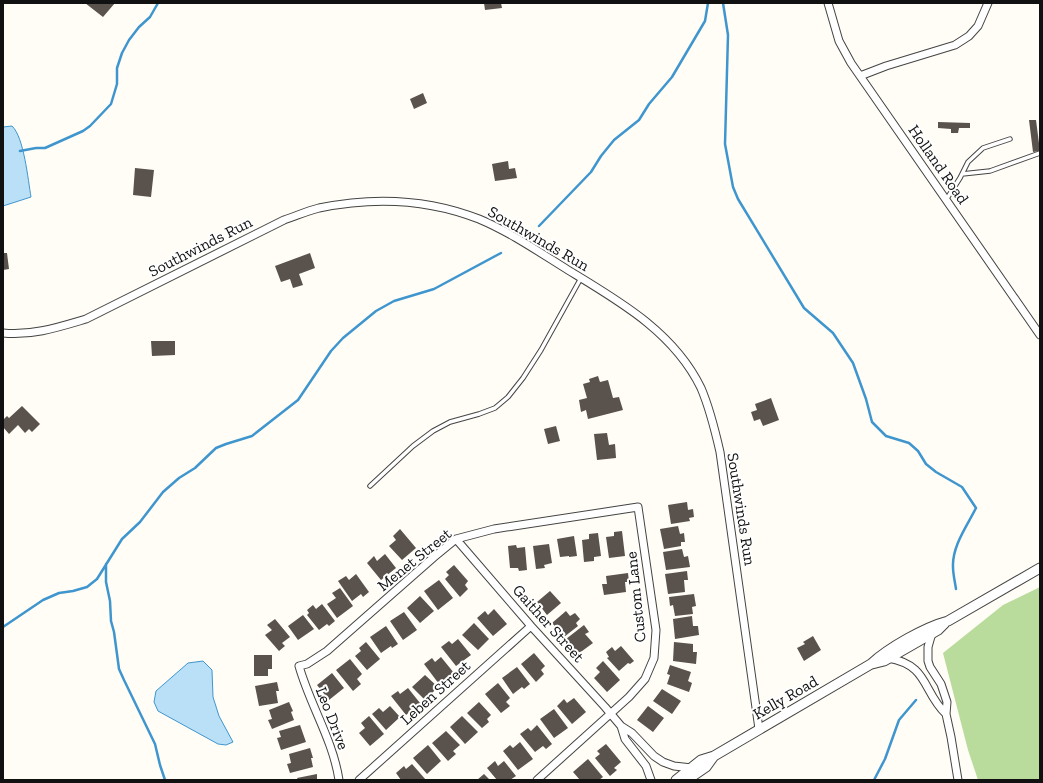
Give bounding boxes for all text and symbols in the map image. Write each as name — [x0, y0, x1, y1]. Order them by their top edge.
street label: Holland Road — [904, 121, 973, 208]
street label: Southwinds Run — [485, 202, 593, 275]
street label: Southwinds Run — [145, 212, 256, 281]
street label: Southwinds Run — [723, 451, 760, 568]
street label: Menet Street — [373, 524, 455, 595]
street label: Custom Lane — [621, 551, 650, 643]
street label: Gaither Street — [509, 581, 588, 666]
street label: Leben Street — [397, 656, 474, 729]
street label: Kelly Road — [749, 671, 821, 724]
street label: Leo Drive — [312, 684, 353, 752]

